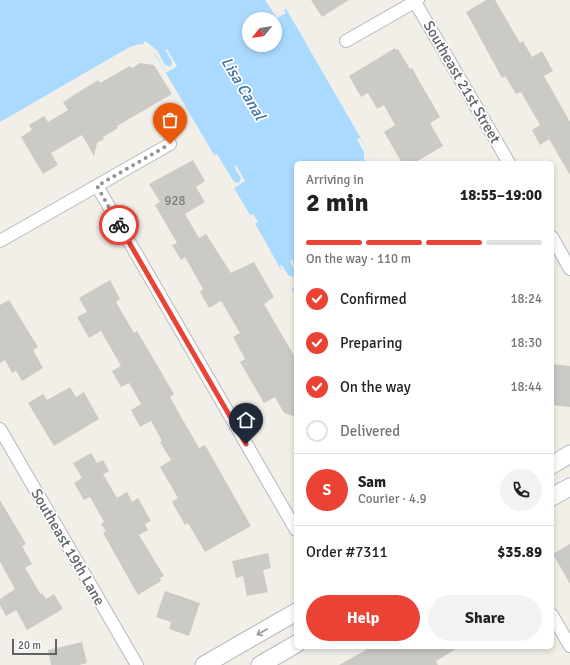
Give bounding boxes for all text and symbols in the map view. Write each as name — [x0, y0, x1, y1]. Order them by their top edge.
north arrow — [242, 12, 282, 52]
map controls — [242, 12, 282, 52]
street label: Southeast 21st Street — [420, 18, 504, 146]
water label: Lisa Canal — [216, 53, 270, 125]
pin — [153, 103, 187, 144]
icon: bag — [159, 109, 181, 131]
text: Arriving in — [306, 172, 364, 188]
text: 18:55–19:00 — [460, 186, 542, 204]
text: 2 min — [306, 187, 369, 219]
house number: 928 — [164, 193, 186, 209]
courier — [99, 205, 139, 245]
icon: bike — [108, 214, 130, 236]
text: On the way · 110 m — [306, 251, 411, 267]
icon: check — [306, 288, 328, 310]
text: Confirmed — [340, 290, 407, 308]
text: 18:24 — [510, 291, 542, 307]
icon: check — [306, 332, 328, 354]
text: Preparing — [340, 334, 403, 352]
text: 18:30 — [510, 335, 542, 351]
icon: check — [306, 376, 328, 398]
text: On the way — [340, 378, 411, 396]
text: 18:44 — [510, 379, 542, 395]
pin — [229, 403, 263, 444]
icon: home — [235, 409, 257, 431]
text: Delivered — [340, 422, 400, 440]
button: phone — [500, 469, 542, 511]
text: Sam — [358, 473, 386, 491]
text: S — [323, 481, 331, 499]
street label: Southeast 19th Lane — [27, 485, 109, 609]
text: Courier · 4.9 — [358, 491, 427, 507]
text: Order #7311 — [306, 543, 388, 561]
text: $35.89 — [497, 543, 542, 561]
button: Help — [306, 595, 420, 641]
button: Share — [428, 595, 542, 641]
one-way arrow — [256, 628, 268, 636]
scale bar — [12, 637, 57, 656]
text: 20 m — [18, 639, 41, 652]

